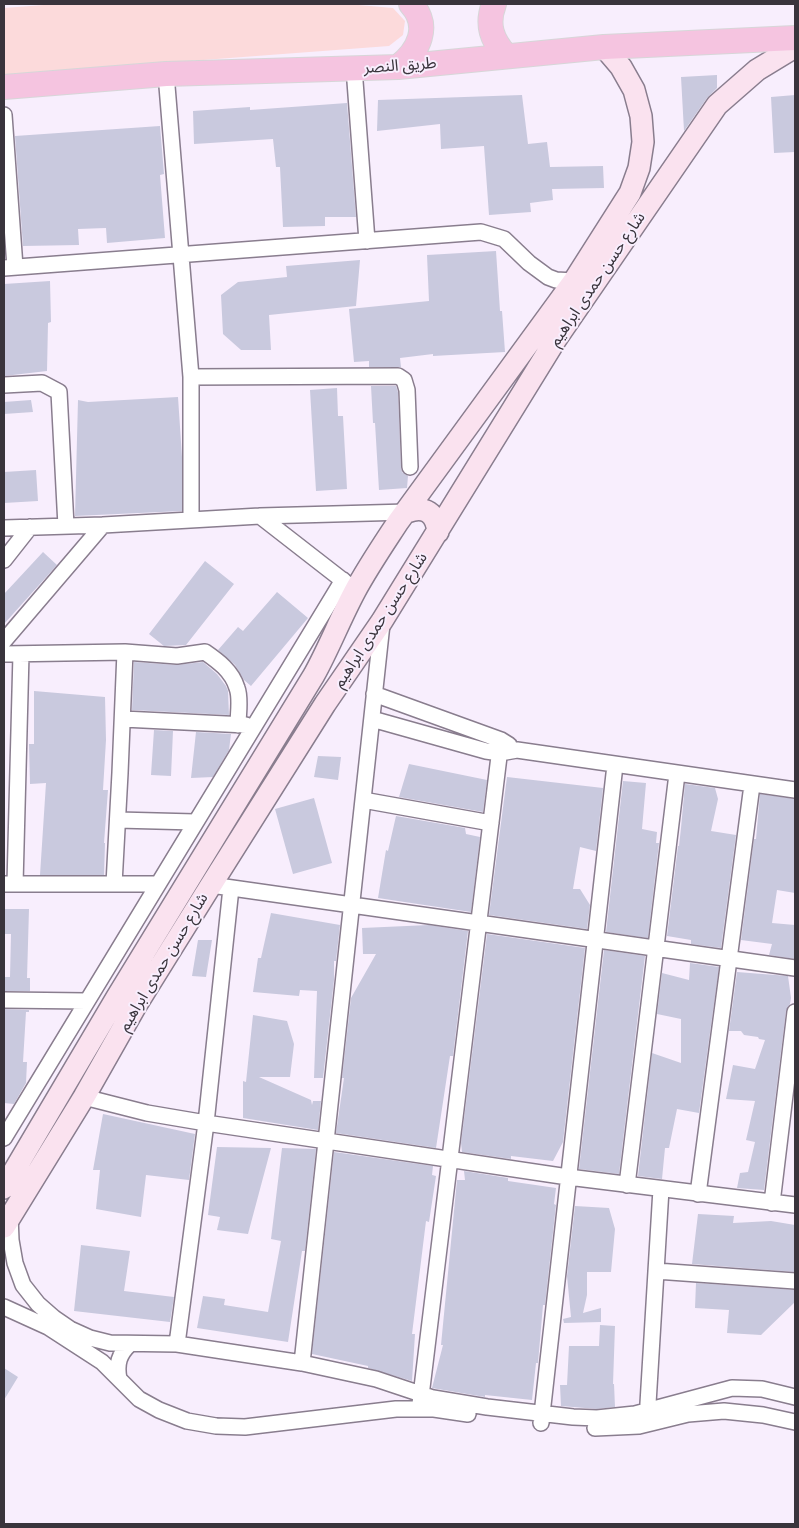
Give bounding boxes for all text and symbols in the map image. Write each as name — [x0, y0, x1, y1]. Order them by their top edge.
street label: طريق النصر — [363, 53, 437, 77]
street label: شارع حسن حمدى ابراهيم — [545, 208, 649, 350]
street label: شارع حسن حمدى ابراهيم — [329, 549, 431, 691]
street label: شارع حسن حمدى ابراهيم — [114, 889, 212, 1035]

